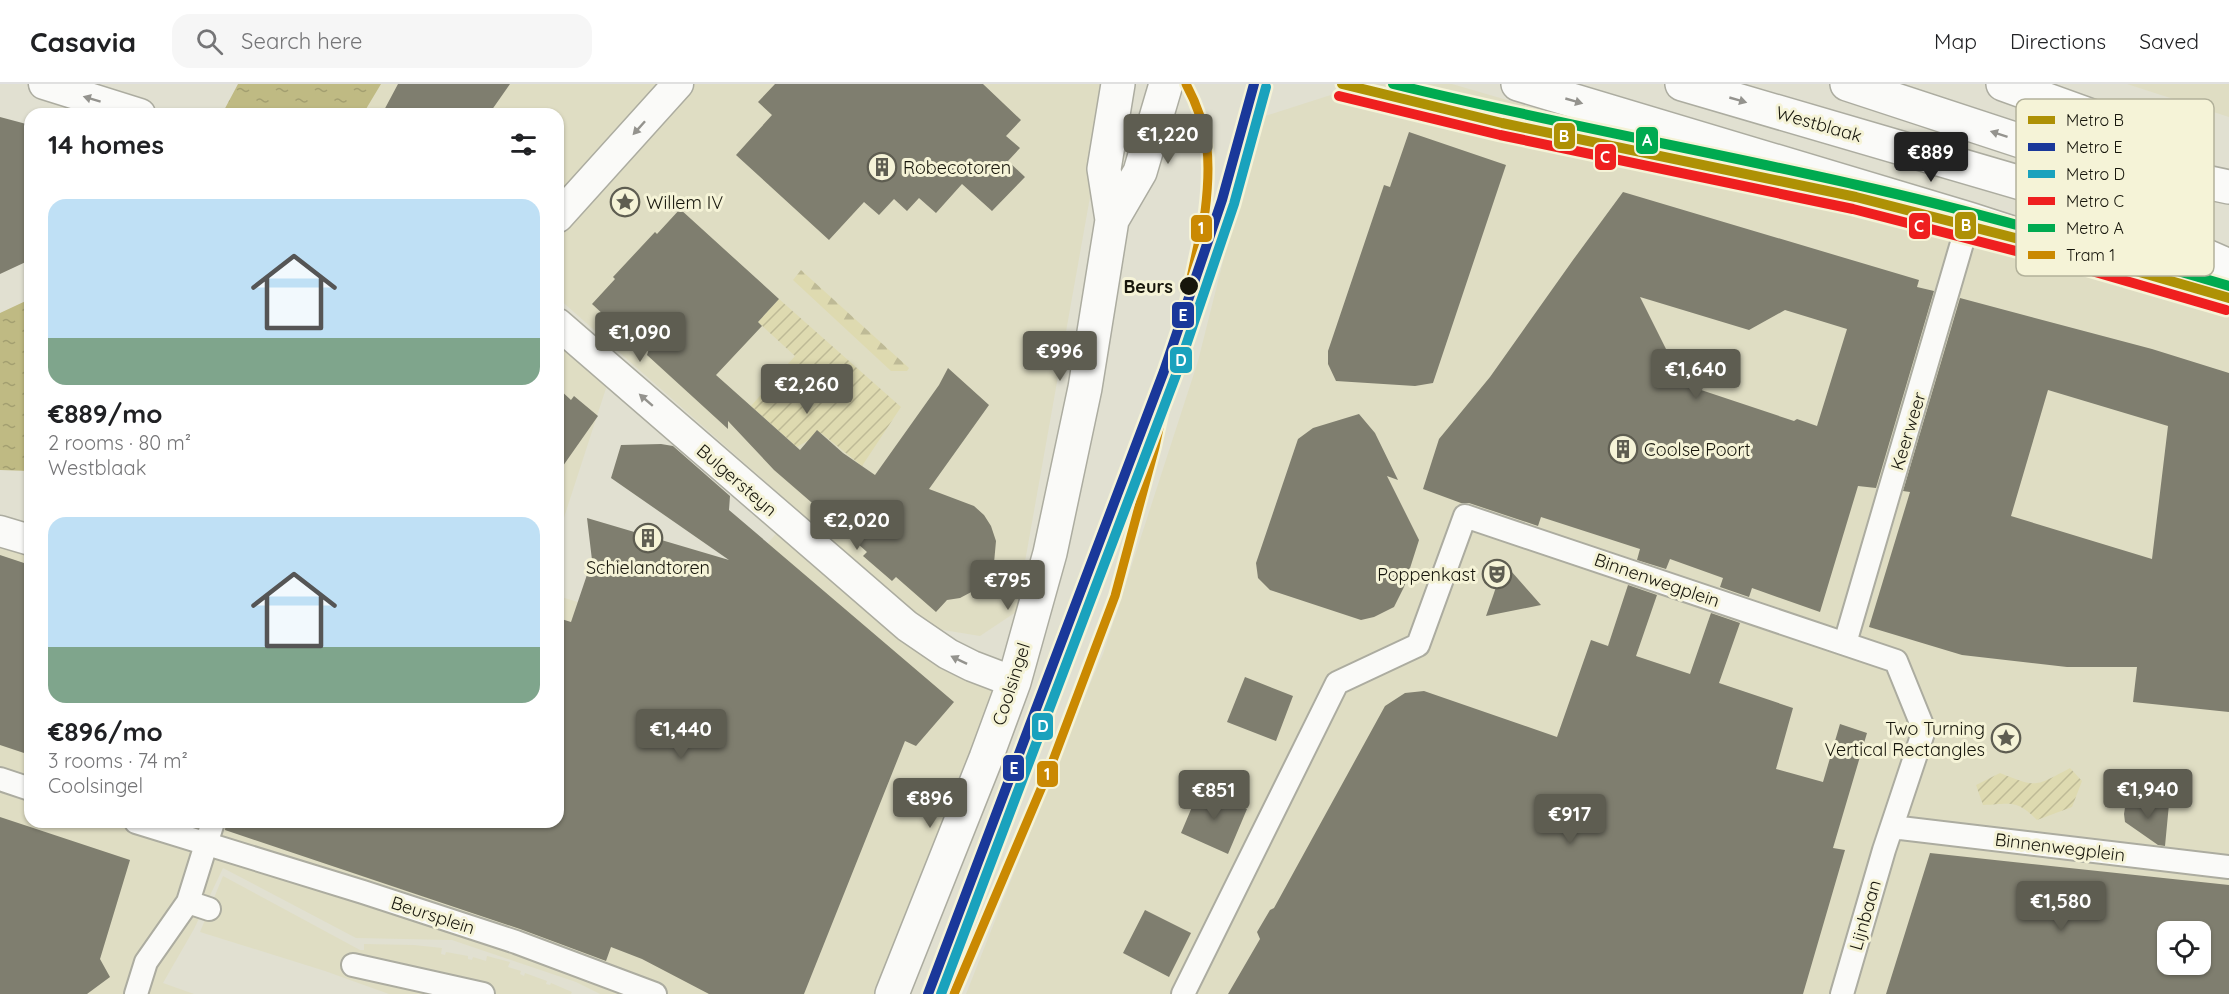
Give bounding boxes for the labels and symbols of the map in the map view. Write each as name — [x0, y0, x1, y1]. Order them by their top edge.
one-way arrow — [83, 94, 101, 103]
one-way arrow — [1729, 96, 1747, 105]
one-way arrow — [1565, 97, 1583, 106]
legend — [2016, 99, 2214, 276]
street label: Westblaak — [1773, 101, 1865, 147]
text: Metro B — [2066, 110, 2124, 130]
pin: €1,220 — [1119, 114, 1217, 165]
one-way arrow — [633, 120, 646, 135]
line badge: B — [1553, 122, 1576, 150]
text: B — [1559, 126, 1569, 146]
line badge: A — [1635, 126, 1659, 155]
one-way arrow — [1990, 128, 2008, 138]
text: A — [1642, 130, 1653, 150]
pin: €889 — [1895, 132, 1967, 183]
text: Metro E — [2066, 137, 2123, 157]
line badge: C — [1594, 143, 1617, 171]
text: C — [1600, 147, 1610, 167]
building icon: Robecotoren — [866, 151, 898, 183]
place label: Robecotoren — [903, 156, 1011, 179]
text: Metro D — [2066, 164, 2125, 184]
place icon: Willem IV — [609, 186, 641, 218]
place label: Willem IV — [646, 191, 723, 214]
text: Metro C — [2066, 191, 2124, 211]
line badge: B — [1954, 211, 1977, 240]
line badge: C — [1908, 212, 1931, 240]
line badge: 1 — [1190, 214, 1213, 243]
text: B — [1961, 215, 1971, 235]
text: C — [1914, 216, 1924, 236]
text: 1 — [1198, 218, 1204, 238]
text: Metro A — [2066, 218, 2124, 238]
text: Tram 1 — [2066, 245, 2115, 265]
place label: Beurs — [1124, 275, 1173, 298]
marker: Beurs — [1178, 275, 1200, 297]
line badge: E — [1171, 301, 1195, 329]
text: E — [1178, 305, 1188, 325]
pin: €1,090 — [591, 312, 689, 363]
pin: €996 — [1024, 331, 1096, 382]
line badge: D — [1169, 346, 1193, 374]
pin: €1,640 — [1647, 349, 1745, 400]
text: D — [1175, 350, 1187, 370]
pin: €2,260 — [758, 364, 856, 415]
street label: Keerweer — [1885, 389, 1931, 473]
one-way arrow — [639, 394, 654, 407]
building icon: Coolse Poort — [1607, 433, 1639, 465]
place label: Coolse Poort — [1644, 438, 1751, 461]
street label: Bulgersteyn — [692, 439, 782, 521]
pin: €2,020 — [808, 500, 906, 551]
building icon: Schielandtoren — [632, 522, 664, 554]
street label: Binnenwegplein — [1591, 548, 1723, 612]
place label: Schielandtoren — [586, 556, 710, 579]
theatre icon: Poppenkast — [1481, 558, 1513, 590]
pin: €795 — [972, 560, 1044, 611]
place label: Poppenkast — [1377, 563, 1476, 586]
street label: Coolsingel — [987, 640, 1035, 728]
one-way arrow — [951, 655, 968, 665]
pin: €1,440 — [632, 709, 730, 760]
line badge: D — [1031, 712, 1054, 741]
text: D — [1037, 716, 1049, 736]
place label: Two Turning Vertical Rectangles — [1824, 717, 1985, 761]
place icon: Two Turning Vertical Rectangles — [1990, 722, 2022, 754]
line badge: E — [1002, 754, 1025, 782]
text: E — [1009, 758, 1019, 778]
line badge: 1 — [1036, 760, 1059, 788]
text: 1 — [1044, 764, 1050, 784]
pin: €1,940 — [2099, 769, 2197, 820]
pin: €851 — [1178, 770, 1250, 821]
pin: €896 — [894, 778, 966, 829]
pin: €917 — [1534, 794, 1606, 845]
street label: Binnenwegplein — [1994, 828, 2126, 866]
street label: Lijnbaan — [1844, 877, 1886, 953]
pin: €1,580 — [2012, 881, 2110, 932]
street label: Beursplein — [388, 891, 478, 939]

